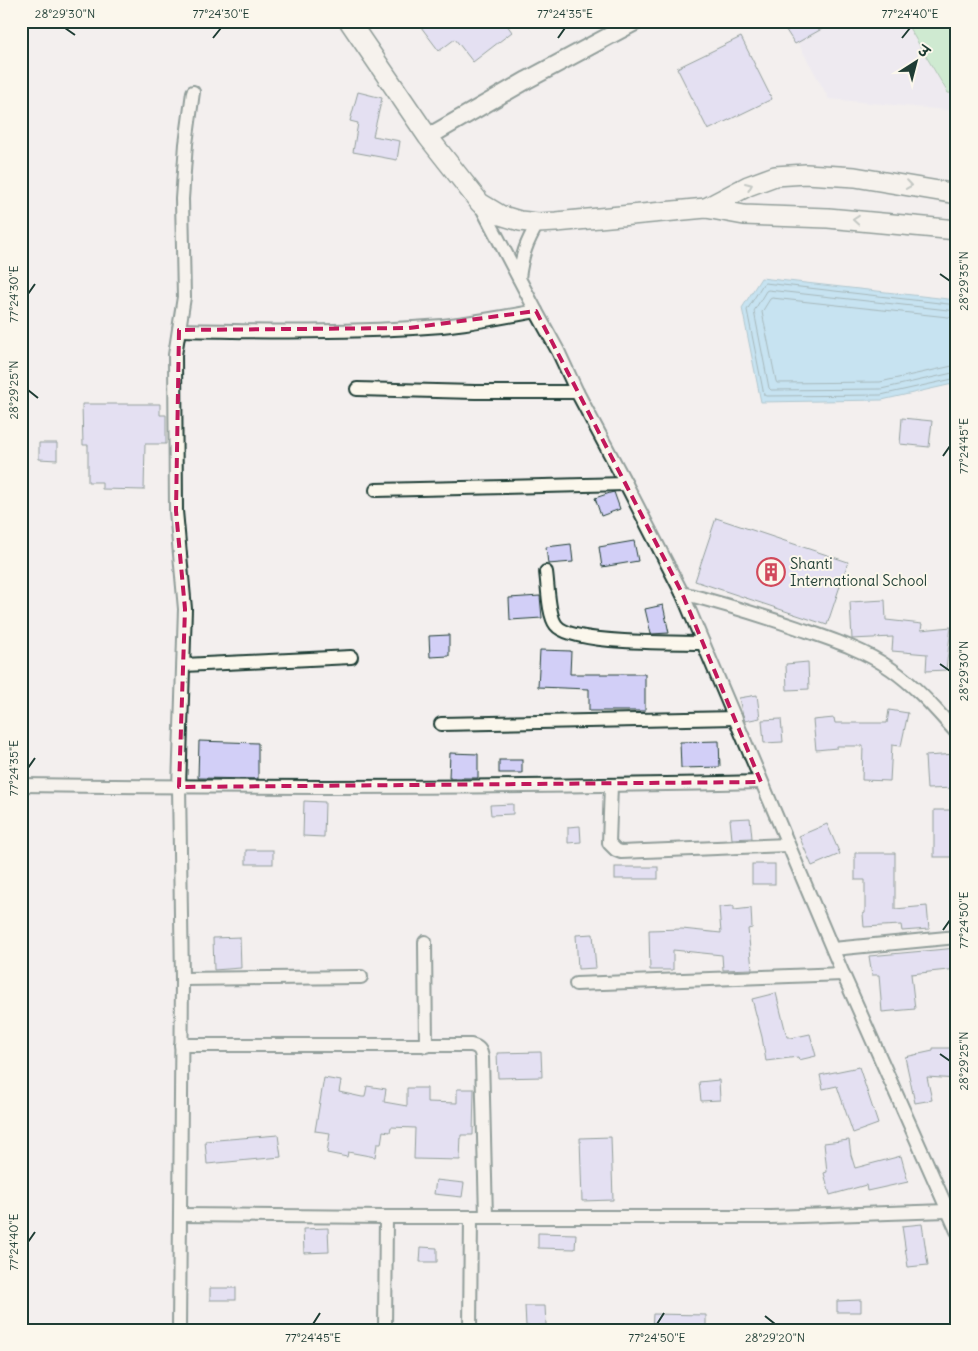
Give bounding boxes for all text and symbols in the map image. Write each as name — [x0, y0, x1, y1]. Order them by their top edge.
text: 28°29'30"N — [35, 6, 95, 21]
text: 77°24'30"E — [192, 6, 250, 21]
text: 77°24'35"E — [537, 6, 593, 21]
text: 77°24'40"E — [881, 6, 939, 21]
north arrow — [890, 38, 940, 88]
text: उ — [913, 40, 934, 62]
one-way arrow — [905, 180, 914, 190]
one-way arrow — [745, 181, 753, 191]
one-way arrow — [852, 215, 860, 226]
text: 28°29'35"N — [956, 251, 971, 311]
text: 77°24'30"E — [6, 265, 21, 323]
text: 28°29'25"N — [6, 360, 21, 420]
text: 77°24'45"E — [956, 418, 971, 474]
place label: Shanti International School — [790, 554, 927, 590]
building icon: Shanti International School — [756, 557, 786, 587]
text: 28°29'30"N — [956, 641, 971, 701]
text: 77°24'35"E — [6, 740, 21, 796]
text: 77°24'50"E — [956, 891, 971, 949]
text: 28°29'25"N — [956, 1031, 971, 1091]
text: 77°24'40"E — [6, 1213, 21, 1271]
text: 77°24'45"E — [285, 1330, 341, 1345]
text: 77°24'50"E — [628, 1330, 686, 1345]
text: 28°29'20"N — [745, 1330, 805, 1345]

